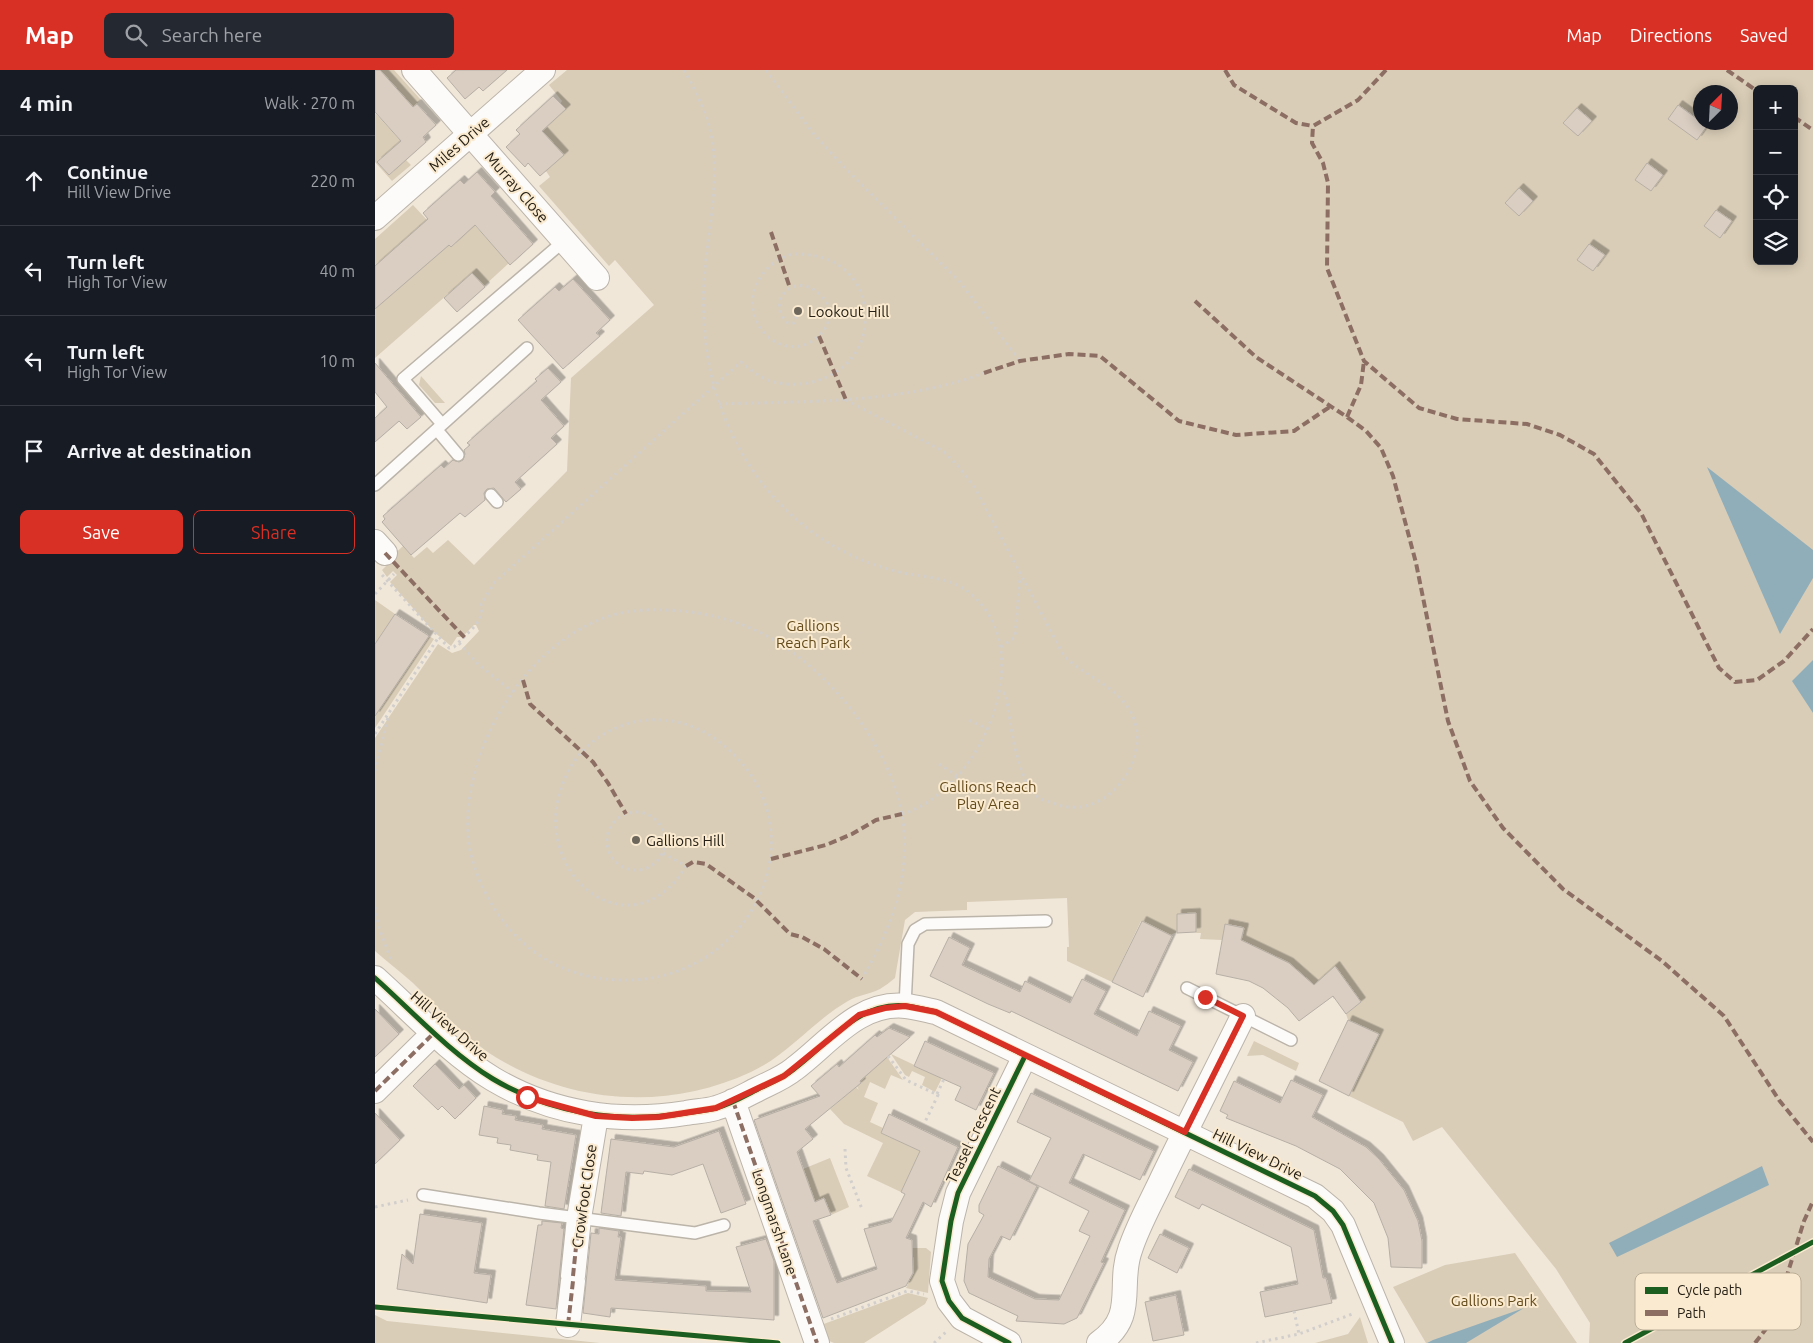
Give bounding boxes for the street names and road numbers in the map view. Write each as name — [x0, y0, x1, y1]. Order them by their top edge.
street label: Miles Drive — [425, 113, 493, 175]
street label: Murray Close — [482, 148, 552, 226]
street label: Hill View Drive — [407, 987, 493, 1065]
street label: Teasel Crescent — [942, 1084, 1004, 1186]
street label: Hill View Drive — [1210, 1125, 1306, 1183]
street label: Crowfoot Close — [568, 1143, 600, 1249]
street label: Longmarsh Lane — [749, 1167, 801, 1277]

